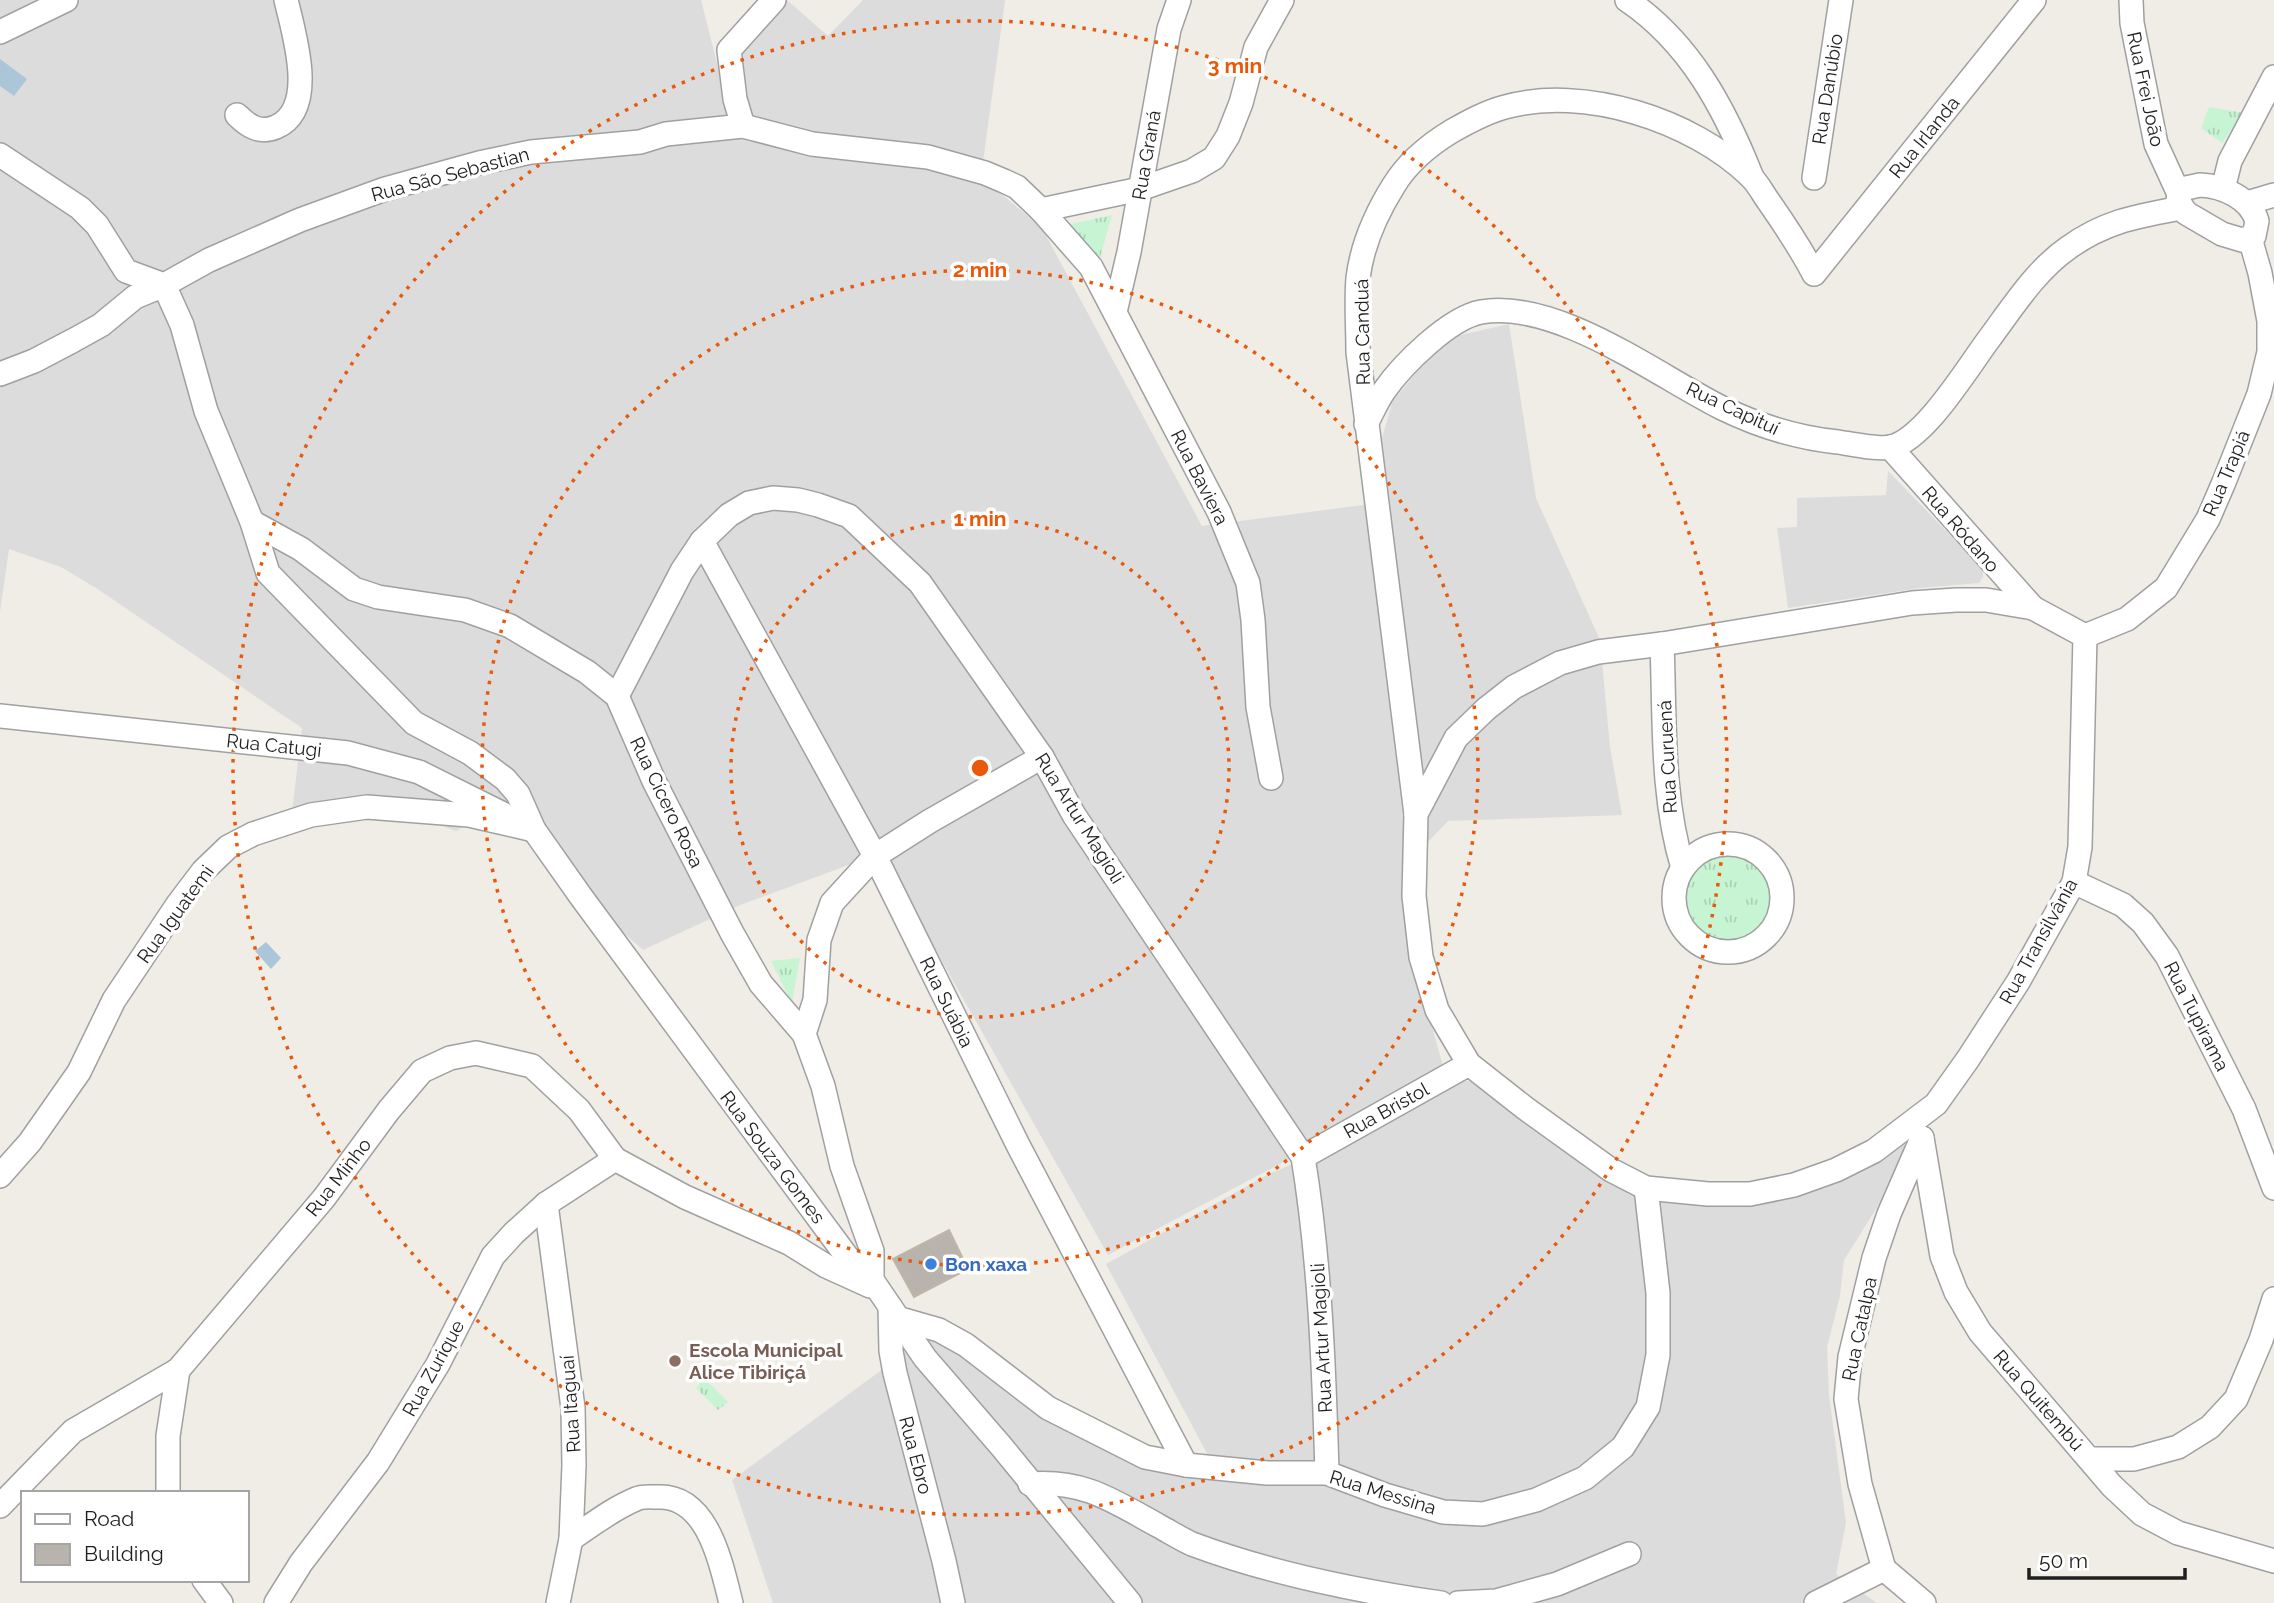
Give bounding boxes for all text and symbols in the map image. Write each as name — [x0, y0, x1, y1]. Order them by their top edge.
street label: Rua Frei João — [2123, 29, 2169, 149]
street label: Rua Danúbio — [1807, 32, 1847, 146]
text: 3 min — [1208, 53, 1262, 78]
street label: Rua Irlanda — [1884, 92, 1964, 182]
street label: Rua Graná — [1127, 108, 1165, 202]
street label: Rua São Sebastian — [369, 142, 531, 206]
text: 2 min — [953, 257, 1007, 282]
street label: Rua Canduá — [1350, 278, 1374, 386]
street label: Rua Capituí — [1683, 377, 1784, 439]
street label: Rua Baviera — [1167, 426, 1233, 528]
street label: Rua Trapiá — [2198, 427, 2254, 519]
street label: Rua Ródano — [1918, 482, 2004, 576]
text: 1 min — [953, 506, 1007, 531]
street label: Rua Curuená — [1653, 700, 1681, 814]
street label: Rua Catugi — [225, 729, 323, 761]
street label: Rua Cícero Rosa — [626, 733, 708, 871]
street label: Rua Artur Magioli — [1031, 749, 1129, 887]
centre of rings — [968, 756, 992, 780]
street label: Rua Iguatemi — [132, 861, 218, 967]
street label: Rua Transilvânia — [1994, 874, 2082, 1008]
street label: Rua Suábia — [916, 953, 978, 1051]
street label: Rua Tupirama — [2160, 957, 2234, 1075]
street label: Rua Bristol — [1340, 1077, 1433, 1142]
street label: Rua Souza Gomes — [716, 1086, 830, 1228]
street label: Rua Minho — [301, 1134, 375, 1220]
place label: Bon xaxa — [945, 1253, 1027, 1275]
marker: Bon xaxa — [923, 1256, 939, 1272]
street label: Rua Artur Magioli — [1306, 1263, 1336, 1413]
street label: Rua Catalpa — [1837, 1275, 1881, 1383]
street label: Rua Zurique — [398, 1316, 468, 1420]
place label: Escola Municipal Alice Tibiriçá — [689, 1339, 843, 1383]
street label: Rua Quitembú — [1989, 1345, 2089, 1455]
marker: Escola Municipal Alice Tibiriçá — [667, 1353, 683, 1369]
street label: Rua Itaguaí — [556, 1354, 584, 1453]
street label: Rua Ebro — [895, 1414, 937, 1496]
street label: Rua Messina — [1327, 1465, 1439, 1519]
legend — [21, 1491, 248, 1582]
text: Road — [84, 1506, 134, 1531]
scale bar — [2029, 1536, 2185, 1580]
text: Building — [84, 1541, 164, 1566]
text: 50 m — [2039, 1548, 2088, 1573]

